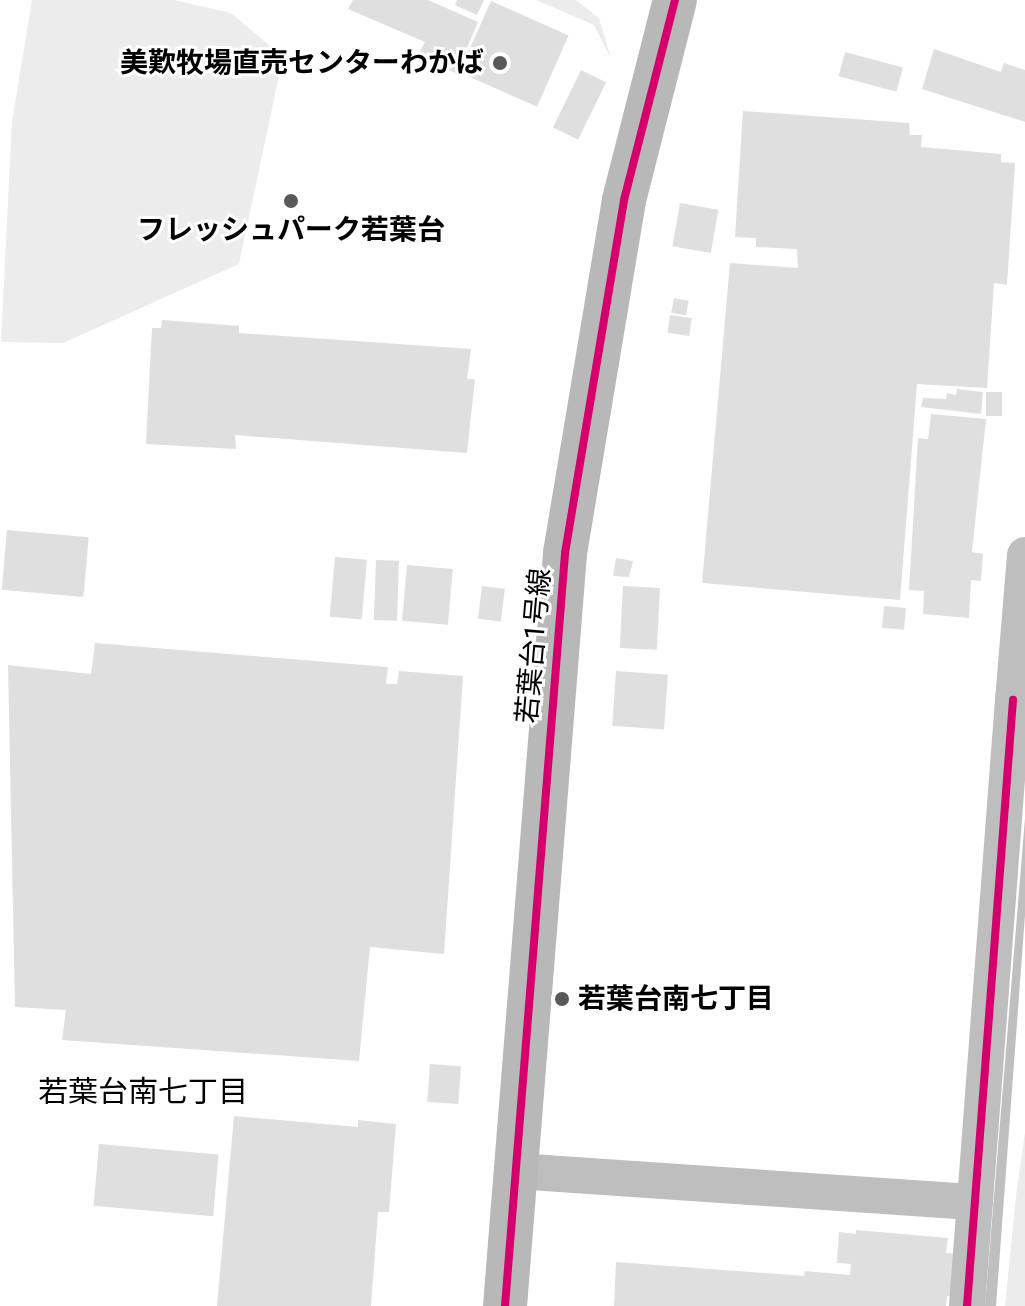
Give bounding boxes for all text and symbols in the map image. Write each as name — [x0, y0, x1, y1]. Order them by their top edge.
place label: 美歎牧場直売センターわかば — [120, 46, 484, 80]
marker: 美歎牧場直売センターわかば — [491, 54, 509, 72]
marker: フレッシュパーク若葉台 — [282, 192, 300, 210]
place label: フレッシュパーク若葉台 — [137, 213, 445, 247]
street label: 若葉台1号線 — [510, 567, 558, 725]
place label: 若葉台南七丁目 — [578, 982, 774, 1016]
marker: 若葉台南七丁目 — [553, 990, 571, 1008]
district label: 若葉台南七丁目 — [38, 1074, 248, 1110]

